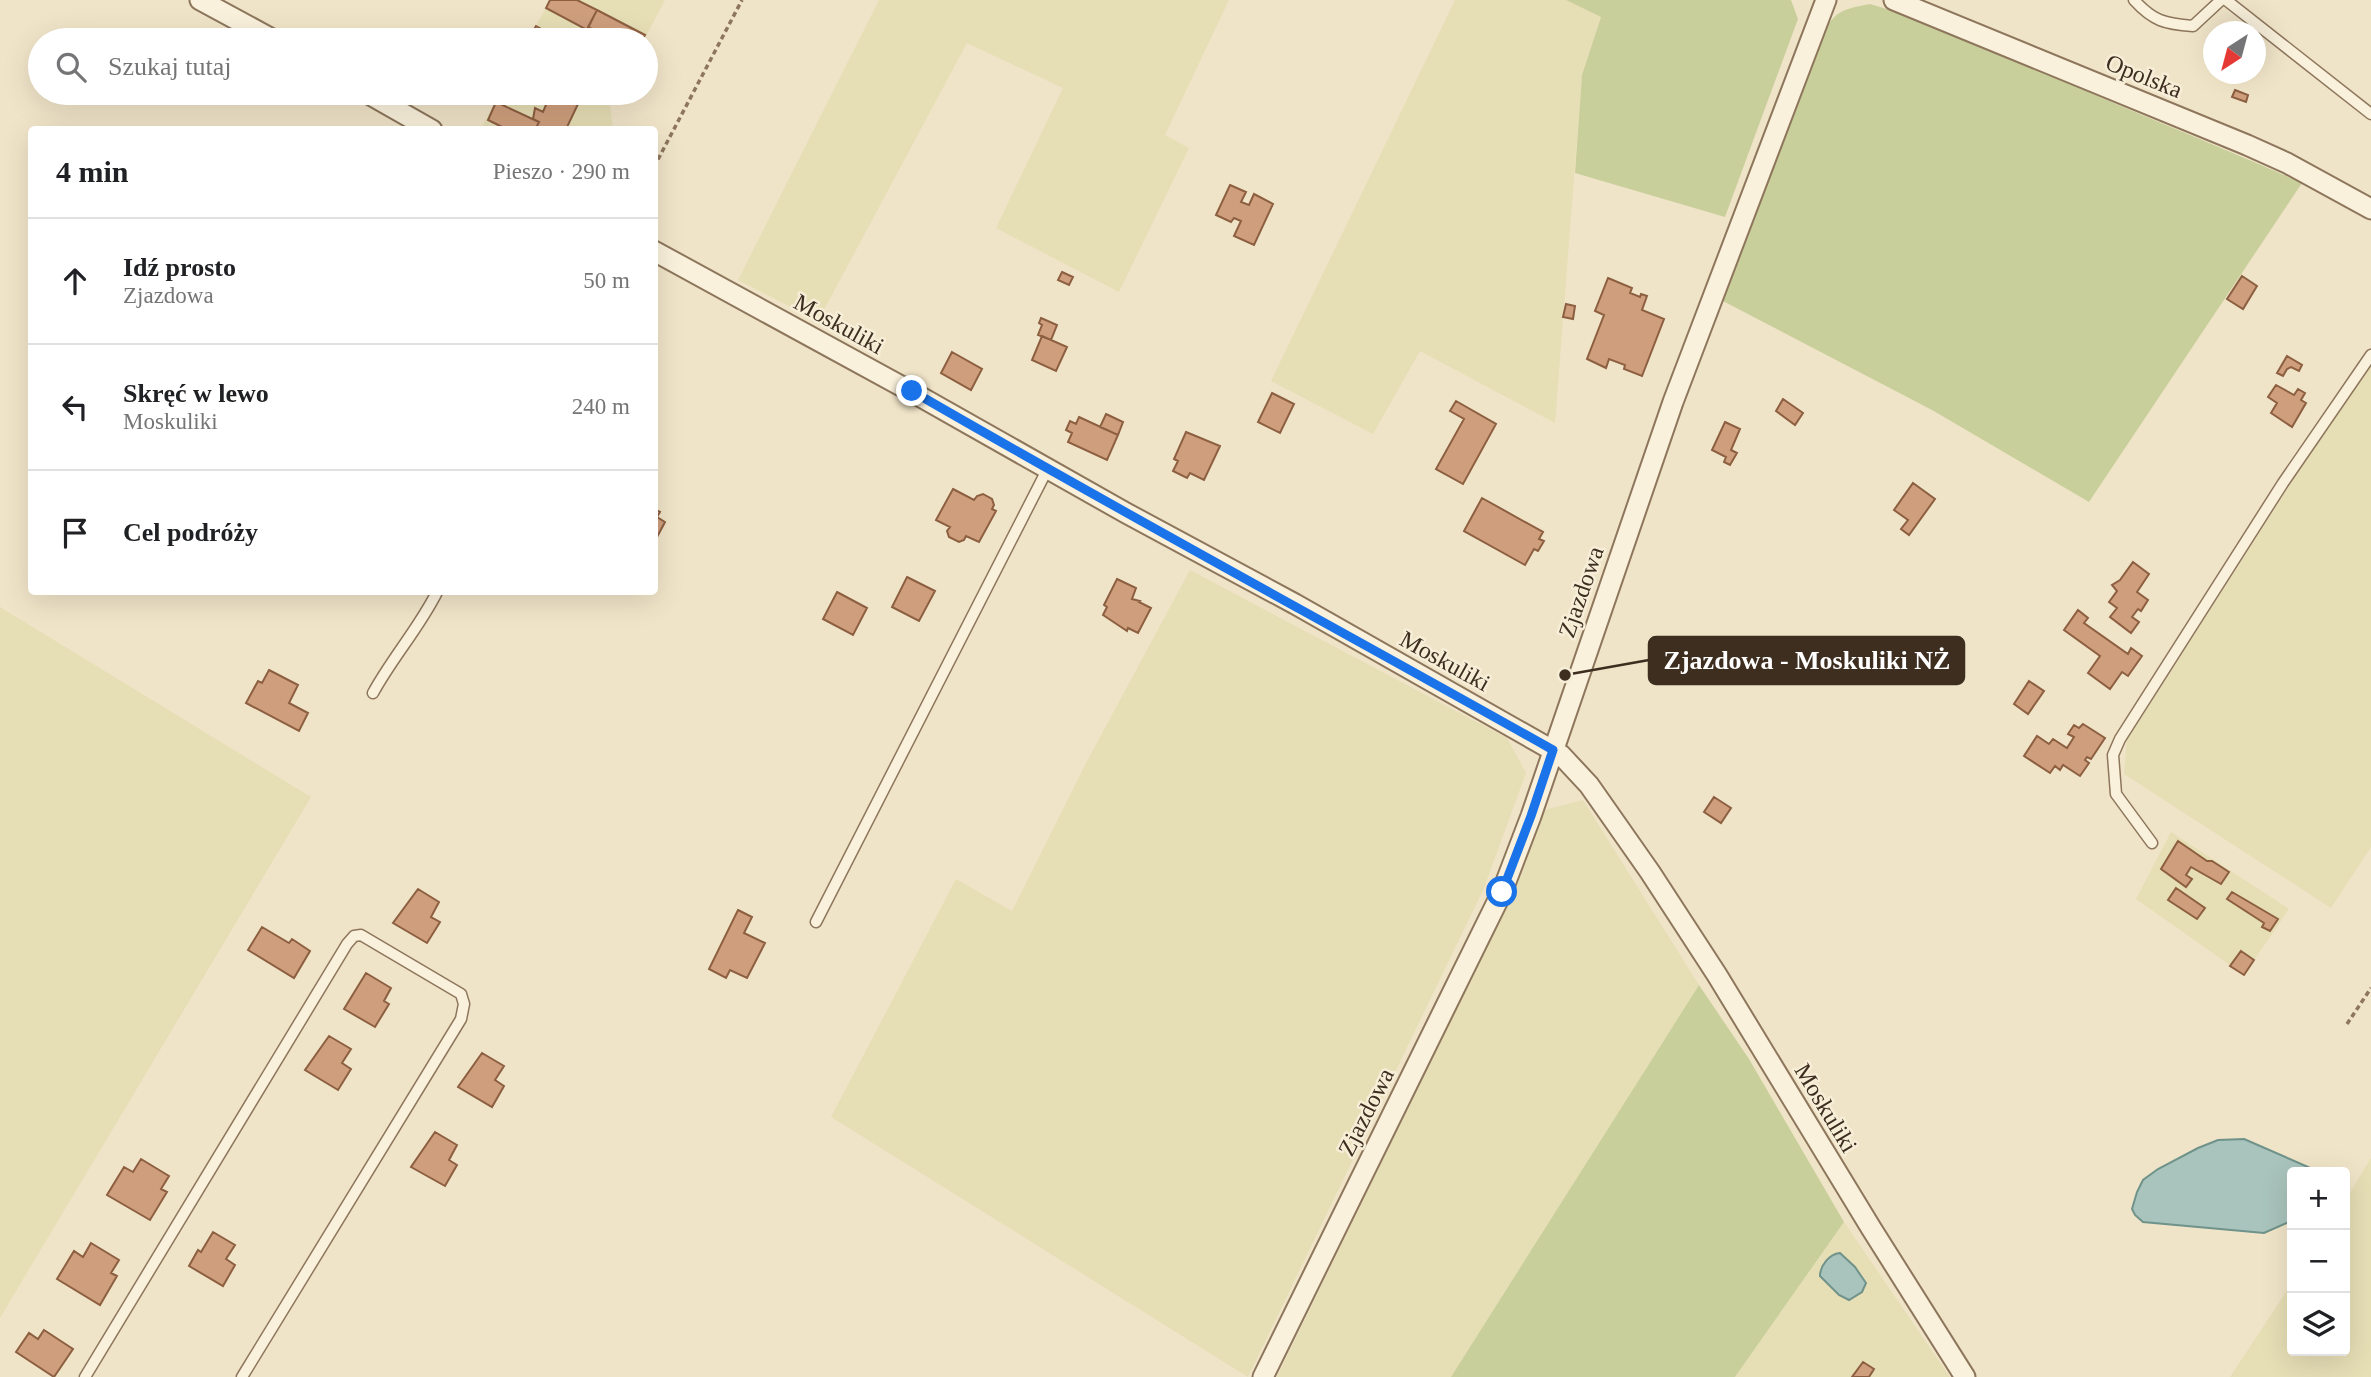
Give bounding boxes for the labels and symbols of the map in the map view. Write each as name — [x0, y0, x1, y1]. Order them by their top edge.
north arrow — [2203, 21, 2266, 84]
street label: Opolska — [2102, 49, 2186, 103]
street label: Moskuliki — [790, 289, 889, 359]
route end — [896, 375, 927, 406]
street label: Zjazdowa — [1553, 543, 1609, 641]
street label: Moskuliki — [1396, 626, 1495, 696]
callout: Zjazdowa - Moskuliki NŻ — [1649, 637, 1964, 684]
text: Zjazdowa - Moskuliki NŻ — [1664, 646, 1950, 675]
route start — [1486, 876, 1517, 907]
street label: Moskuliki — [1789, 1059, 1863, 1157]
street label: Zjazdowa — [1333, 1064, 1399, 1160]

